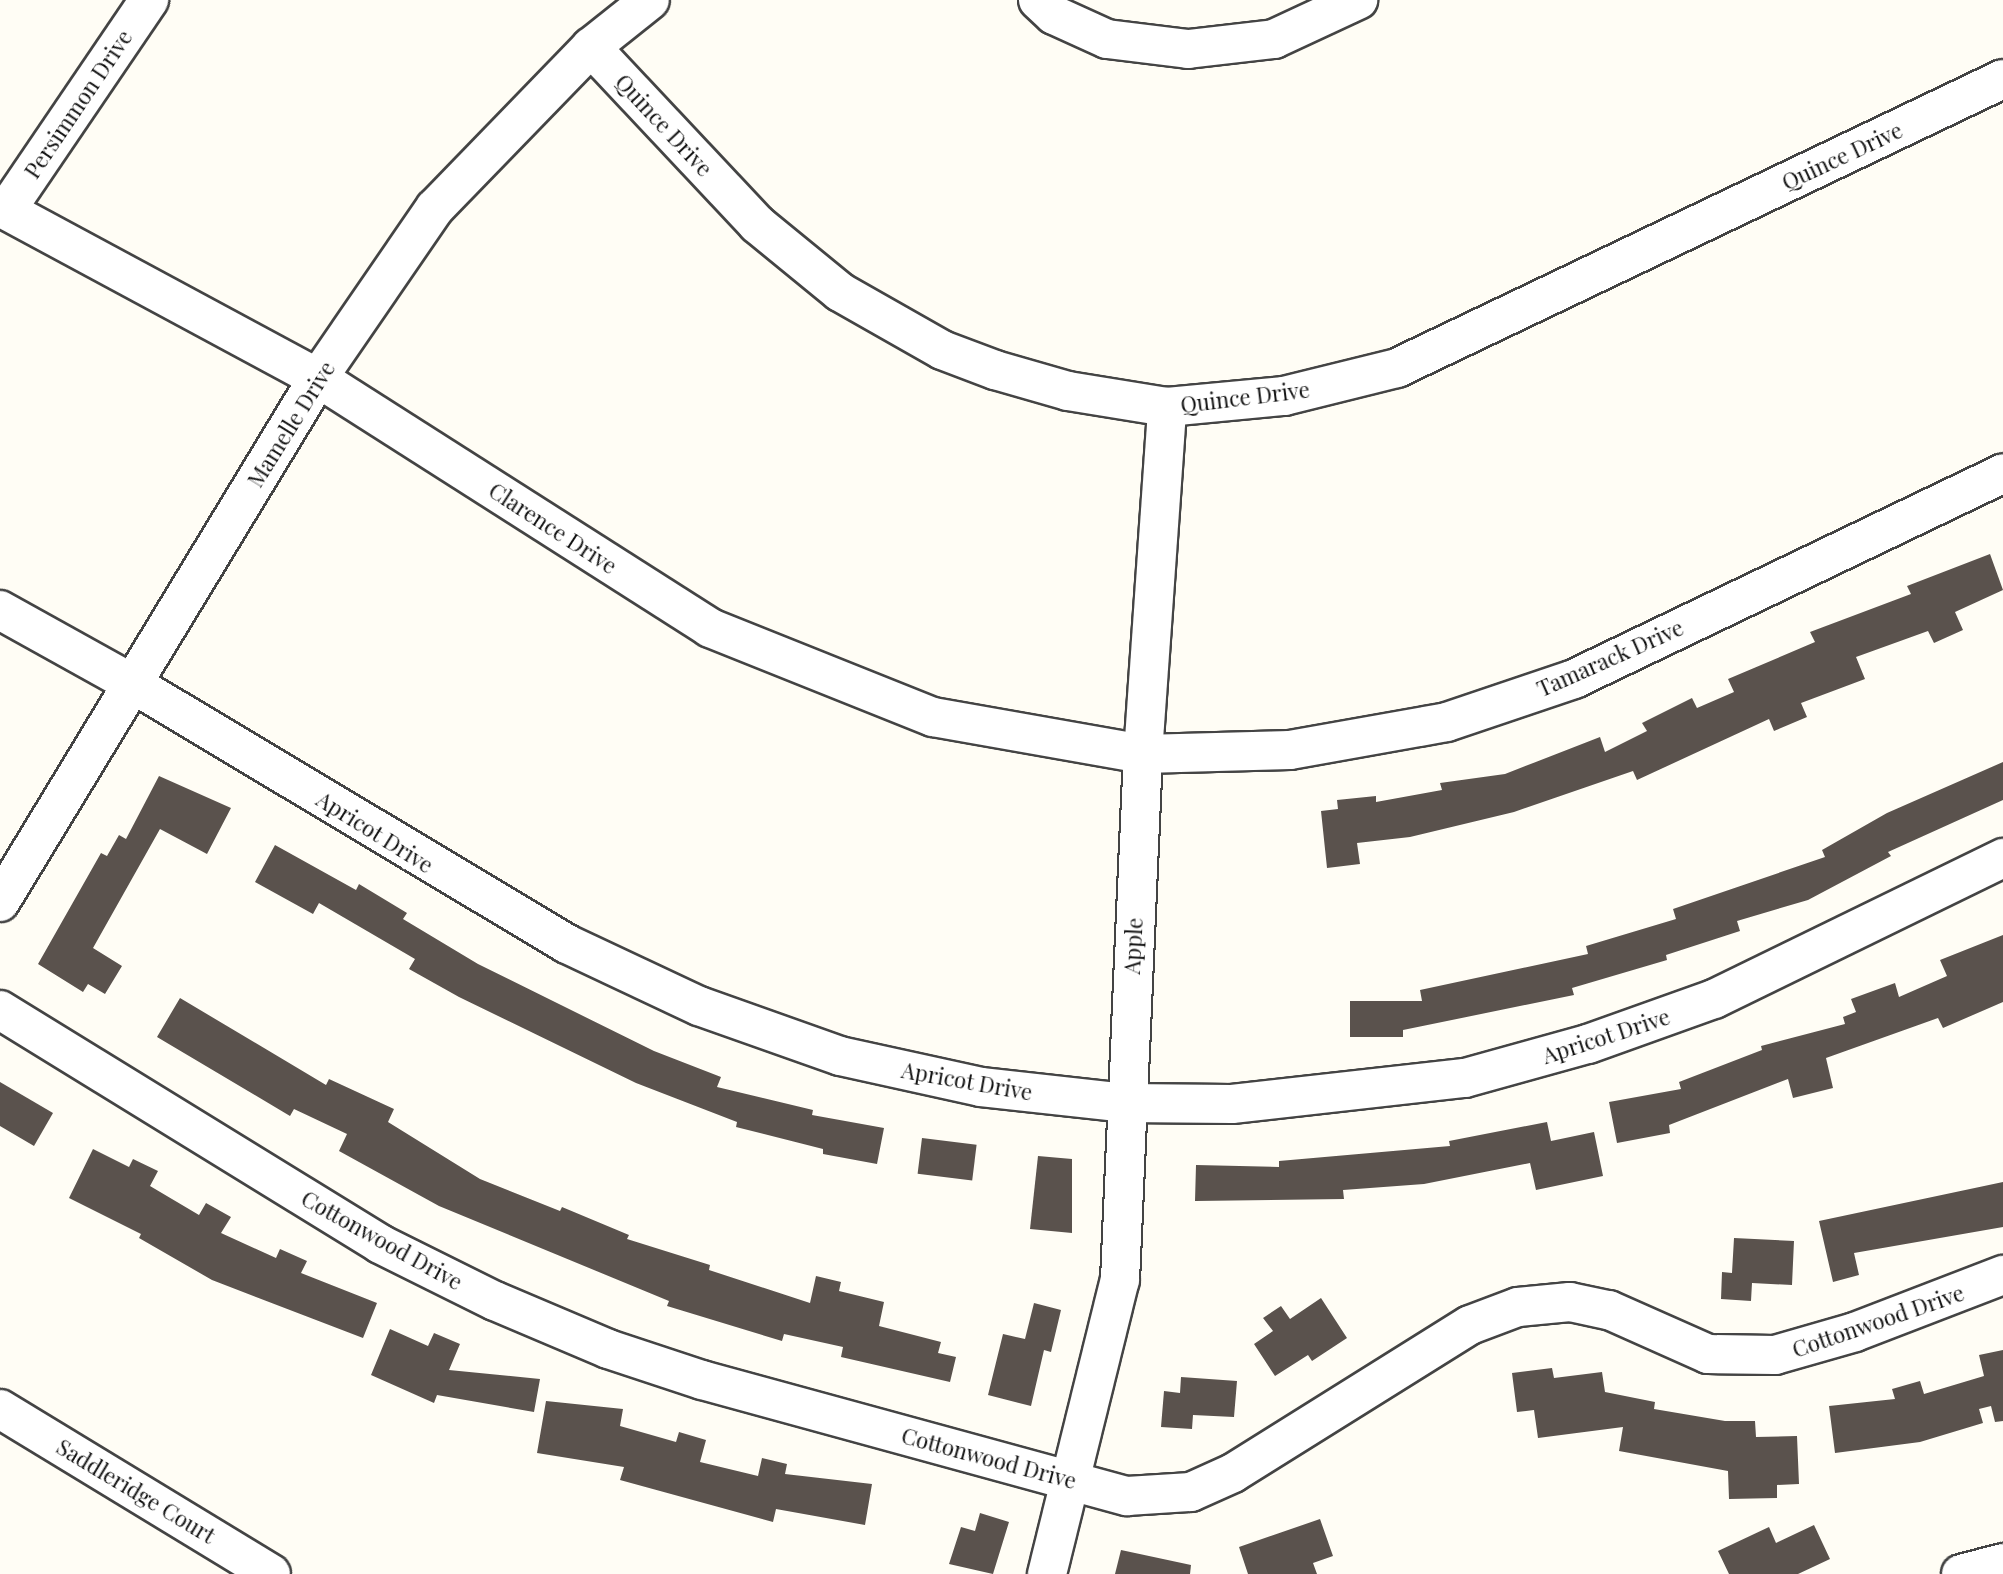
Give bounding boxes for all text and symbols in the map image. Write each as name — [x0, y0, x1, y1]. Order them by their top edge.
street label: Persimmon Drive — [19, 25, 137, 183]
street label: Quince Drive — [610, 69, 718, 181]
street label: Quince Drive — [1778, 117, 1906, 195]
street label: Mamelle Drive — [242, 356, 340, 492]
street label: Quince Drive — [1179, 376, 1311, 418]
street label: Clarence Drive — [484, 477, 622, 579]
street label: Tamarack Drive — [1533, 614, 1687, 702]
street label: Apricot Drive — [312, 786, 438, 878]
street label: Apple — [1118, 917, 1148, 975]
street label: Apricot Drive — [1539, 1003, 1673, 1069]
street label: Apricot Drive — [899, 1056, 1035, 1106]
street label: Cottonwood Drive — [297, 1185, 467, 1295]
street label: Cottonwood Drive — [1789, 1279, 1967, 1363]
street label: Cottonwood Drive — [899, 1422, 1079, 1494]
street label: Saddleridge Court — [52, 1433, 220, 1549]

